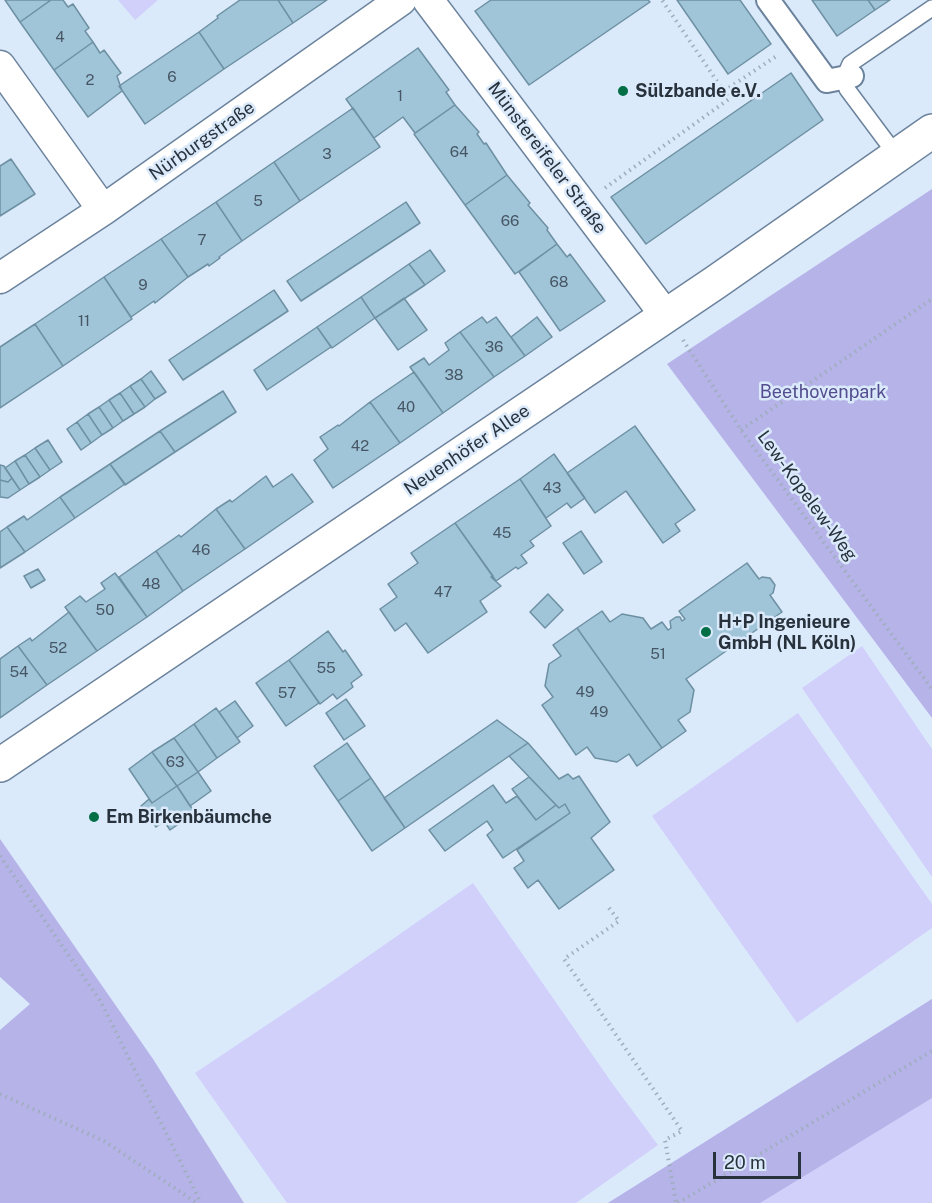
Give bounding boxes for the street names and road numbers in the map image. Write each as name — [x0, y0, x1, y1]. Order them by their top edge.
street label: Münstereifeler Straße — [483, 78, 611, 238]
street label: Nürburgstraße — [145, 97, 259, 185]
street label: Neuenhöfer Allee — [400, 400, 534, 500]
street label: Lew-Kopelew-Weg — [752, 427, 862, 565]

